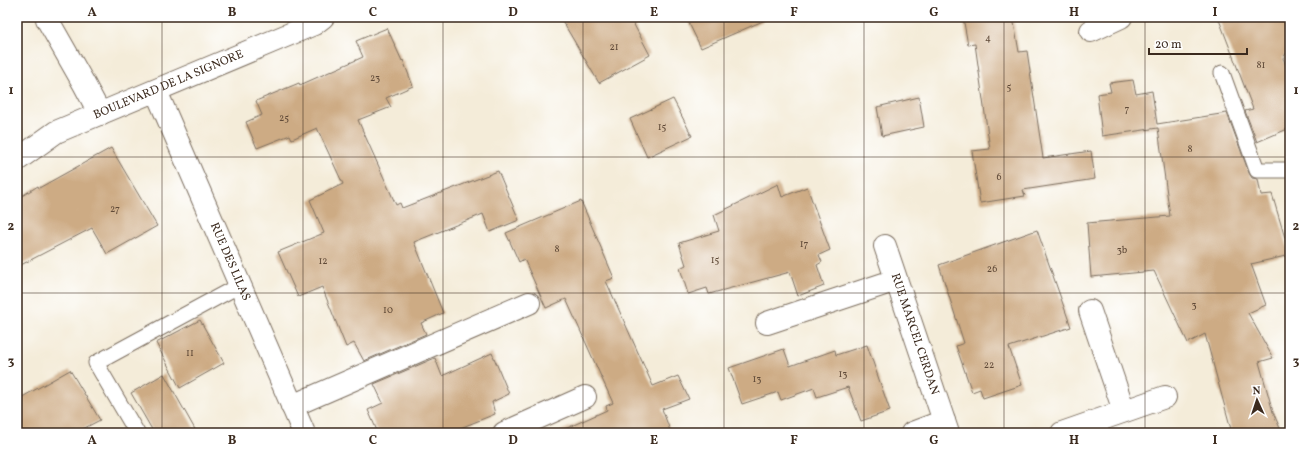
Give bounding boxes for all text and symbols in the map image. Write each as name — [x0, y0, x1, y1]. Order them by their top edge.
text: A — [87, 4, 97, 22]
text: B — [228, 4, 237, 22]
text: C — [369, 4, 377, 22]
text: D — [508, 4, 518, 22]
text: E — [650, 4, 658, 22]
text: F — [790, 4, 798, 22]
text: G — [929, 4, 939, 22]
text: H — [1069, 4, 1079, 22]
text: I — [1213, 4, 1218, 22]
scale bar — [1149, 30, 1247, 56]
house number: 4 — [985, 31, 991, 45]
text: 20 m — [1155, 37, 1182, 53]
house number: 21 — [609, 40, 619, 54]
street label: BOULEVARD DE LA SIGNORE — [91, 46, 246, 123]
house number: 81 — [1257, 58, 1266, 72]
house number: 23 — [370, 71, 380, 85]
house number: 5 — [1007, 80, 1012, 94]
text: 1 — [8, 82, 14, 100]
text: 1 — [1293, 82, 1299, 100]
house number: 7 — [1125, 102, 1130, 116]
house number: 25 — [279, 111, 289, 125]
house number: 15 — [658, 120, 667, 134]
house number: 8 — [1187, 142, 1193, 156]
house number: 6 — [996, 170, 1002, 184]
house number: 27 — [110, 202, 120, 216]
text: 2 — [8, 218, 15, 236]
text: 2 — [1293, 218, 1300, 236]
street label: RUE DES LILAS — [206, 220, 254, 303]
house number: 17 — [800, 237, 809, 251]
house number: 8 — [554, 242, 560, 256]
house number: 3b — [1117, 243, 1128, 257]
house number: 15 — [711, 253, 720, 267]
house number: 12 — [318, 254, 328, 268]
house number: 26 — [987, 262, 997, 276]
street label: RUE MARCEL CERDAN — [887, 271, 943, 397]
house number: 3 — [1191, 298, 1197, 312]
house number: 10 — [383, 303, 393, 317]
house number: 11 — [186, 346, 194, 360]
text: 3 — [8, 353, 15, 371]
text: 3 — [1293, 353, 1300, 371]
house number: 22 — [984, 358, 994, 372]
house number: 13 — [838, 367, 848, 381]
house number: 13 — [752, 372, 762, 386]
north arrow — [1237, 380, 1277, 420]
text: N — [1252, 384, 1261, 399]
text: A — [87, 432, 97, 450]
text: B — [228, 432, 237, 450]
text: C — [369, 432, 377, 450]
text: D — [508, 432, 518, 450]
text: E — [650, 432, 658, 450]
text: F — [790, 432, 798, 450]
text: G — [929, 432, 939, 450]
text: H — [1069, 432, 1079, 450]
text: I — [1213, 432, 1218, 450]

